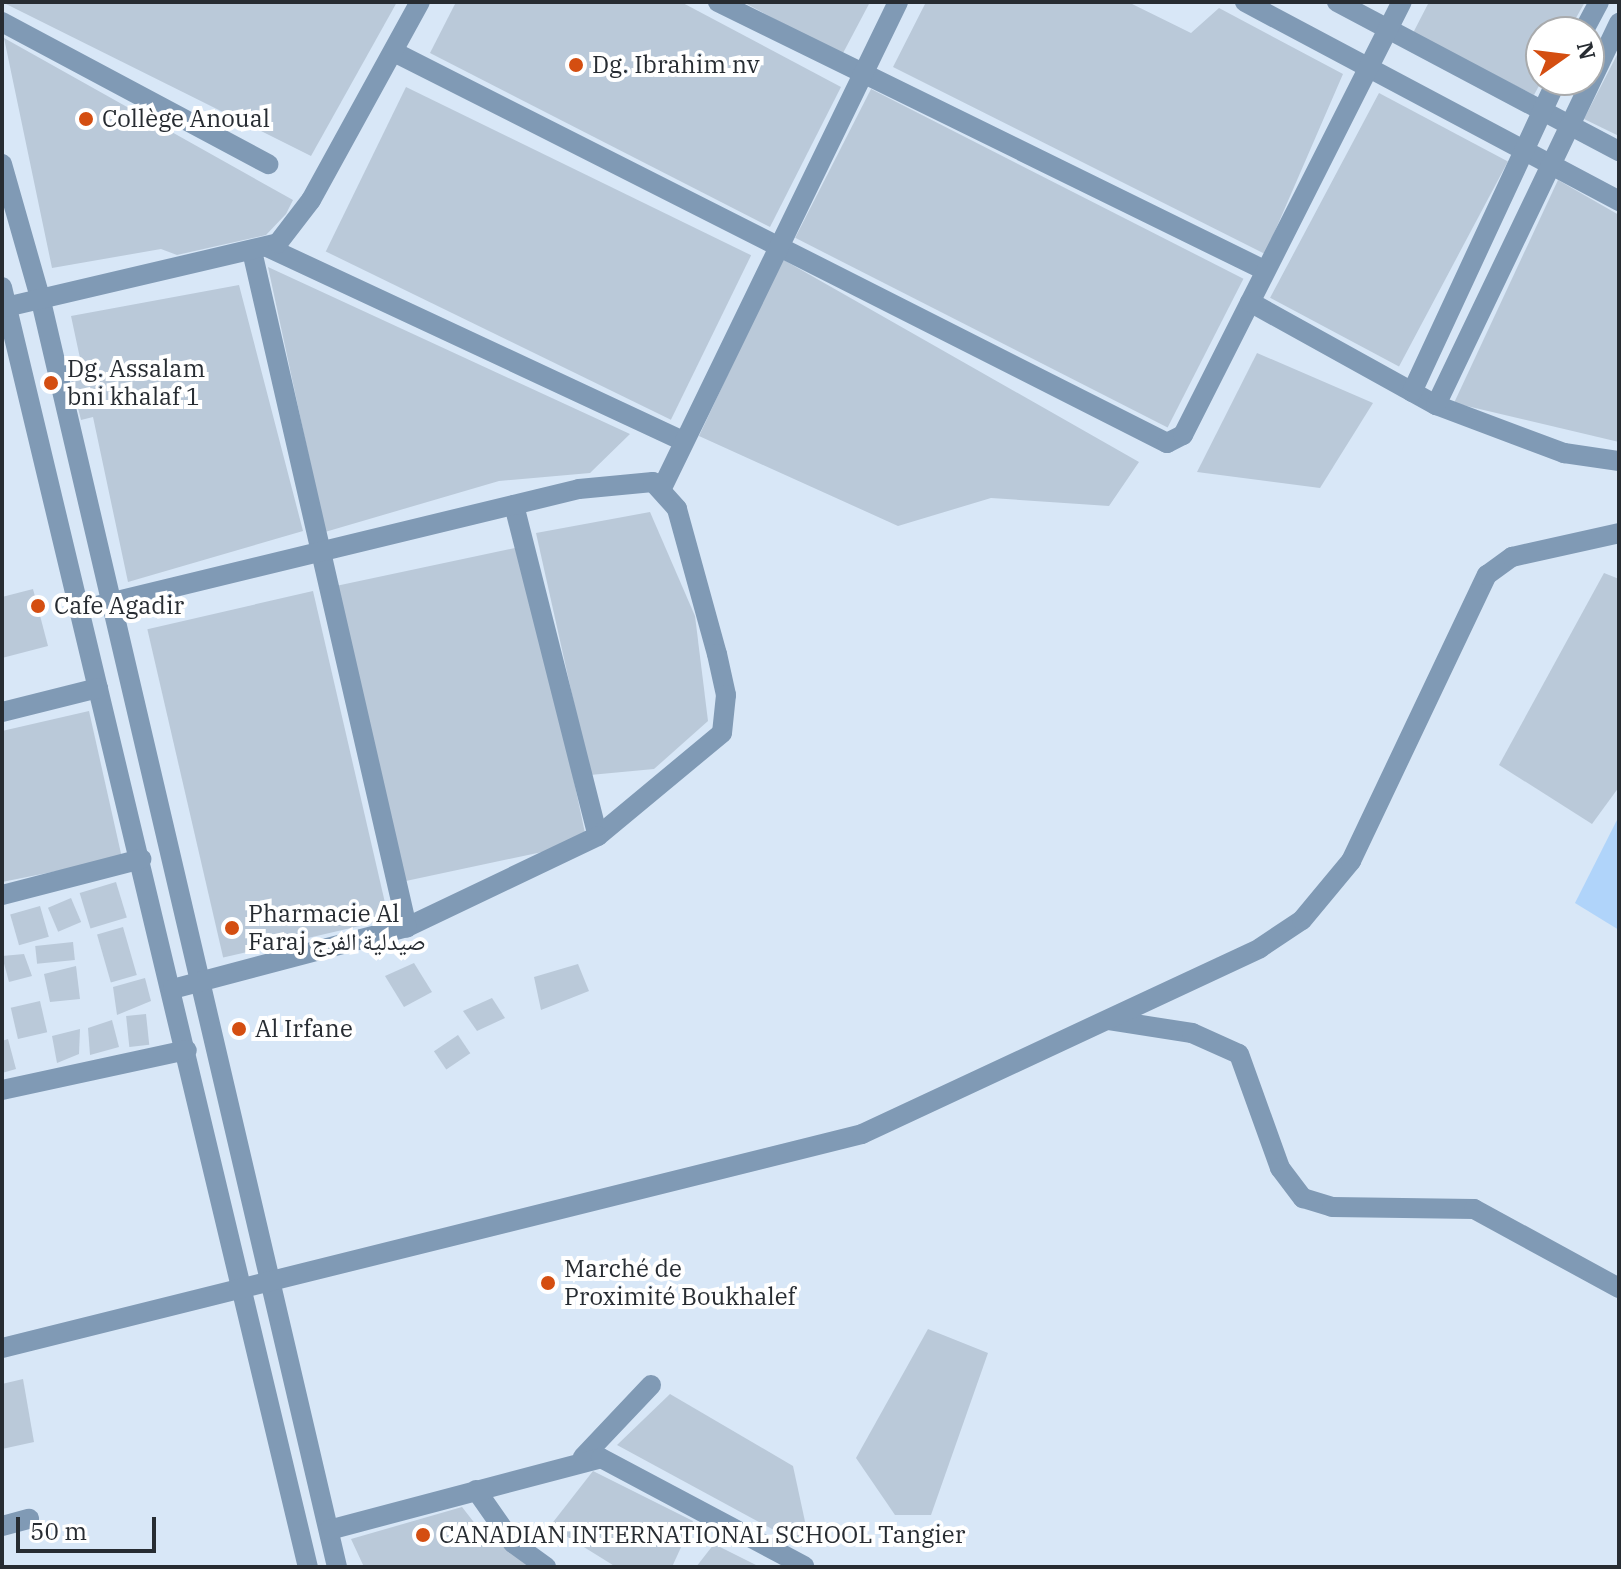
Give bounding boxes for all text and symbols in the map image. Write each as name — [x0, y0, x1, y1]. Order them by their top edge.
north arrow — [1525, 16, 1605, 96]
text: N — [1571, 39, 1603, 63]
place label: Dg. Ibrahim nv — [592, 51, 760, 79]
marker: Dg. Ibrahim nv — [567, 56, 585, 74]
place label: Collège Anoual — [102, 105, 270, 133]
marker: Collège Anoual — [77, 110, 95, 128]
place label: Dg. Assalam bni khalaf 1 — [67, 355, 205, 411]
marker: Dg. Assalam bni khalaf 1 — [42, 374, 60, 392]
place label: Cafe Agadir — [54, 592, 184, 620]
marker: Cafe Agadir — [29, 597, 47, 615]
place label: Pharmacie Al Faraj صيدلية الفرج — [248, 900, 426, 956]
marker: Pharmacie Al Faraj صيدلية الفرج — [223, 919, 241, 937]
place label: Al Irfane — [255, 1015, 353, 1043]
marker: Al Irfane — [230, 1020, 248, 1038]
place label: Marché de Proximité Boukhalef — [564, 1255, 796, 1311]
marker: Marché de Proximité Boukhalef — [539, 1274, 557, 1292]
scale bar — [20, 1501, 160, 1551]
text: 50 m — [30, 1515, 87, 1547]
place label: CANADIAN INTERNATIONAL SCHOOL Tangier — [439, 1521, 965, 1549]
marker: CANADIAN INTERNATIONAL SCHOOL Tangier — [414, 1526, 432, 1544]

